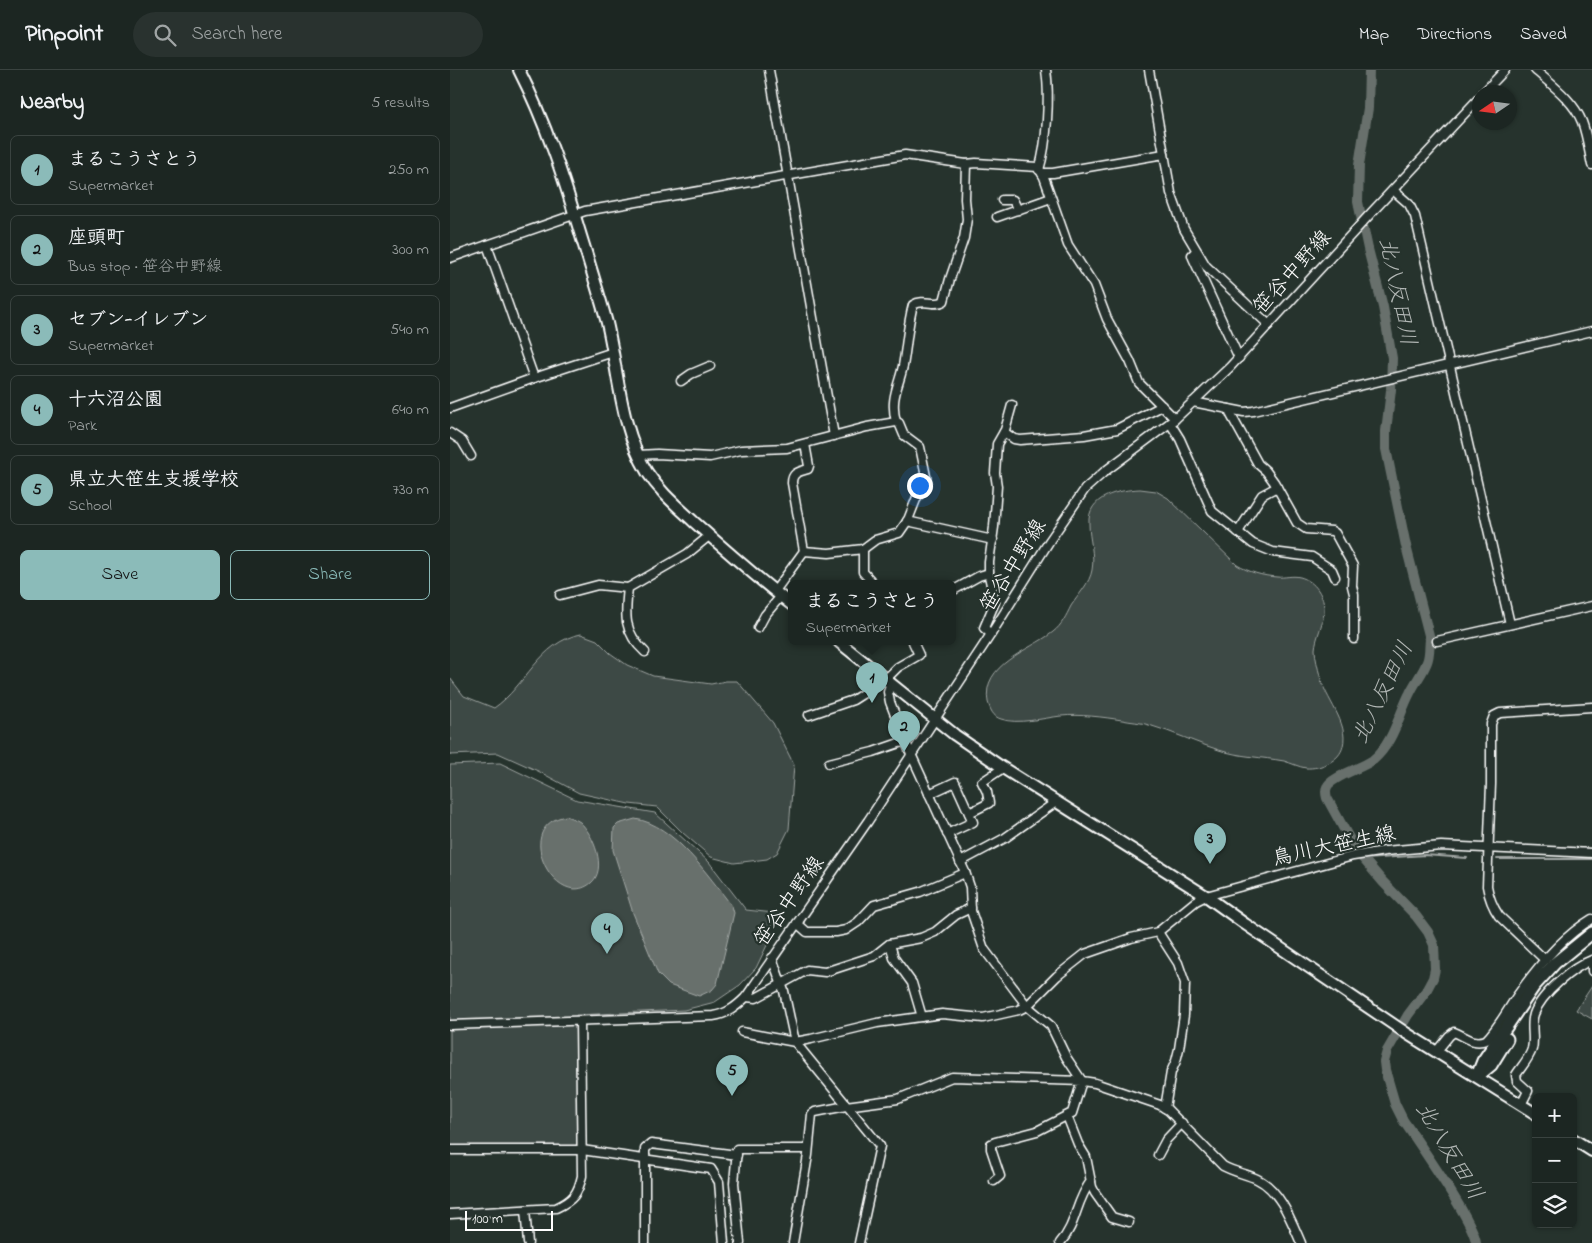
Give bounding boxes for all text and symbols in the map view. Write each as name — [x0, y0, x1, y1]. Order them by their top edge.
search box — [133, 12, 483, 57]
text: Pinpoint — [25, 17, 103, 52]
icon: search — [151, 21, 179, 49]
text: Search here — [191, 21, 282, 48]
text: Map — [1359, 22, 1389, 48]
text: Directions — [1417, 22, 1492, 48]
text: Saved — [1520, 22, 1567, 48]
north arrow — [1472, 85, 1517, 130]
text: Nearby — [20, 88, 84, 118]
text: 5 results — [371, 91, 430, 115]
text: まるこうさとう — [68, 147, 201, 174]
text: 1 — [34, 158, 40, 182]
text: 250 m — [389, 158, 429, 182]
text: Supermarket — [68, 174, 154, 198]
street label: 笹谷中野線 — [1247, 224, 1339, 322]
text: 座頭町 — [68, 225, 125, 252]
water label: 北八反田川 — [1369, 235, 1423, 349]
text: 2 — [33, 238, 41, 262]
text: 300 m — [392, 238, 429, 262]
text: Bus stop · 笹谷中野線 — [68, 255, 222, 279]
text: セブン-イレブン — [68, 307, 208, 334]
text: 3 — [34, 318, 40, 342]
text: 540 m — [390, 318, 429, 342]
text: Supermarket — [68, 334, 154, 358]
text: 十六沼公園 — [68, 387, 163, 414]
text: 4 — [34, 398, 40, 422]
text: 640 m — [392, 398, 429, 422]
text: Park — [68, 414, 97, 438]
text: 県立大笹生支援学校 — [68, 467, 239, 494]
your location — [907, 473, 933, 499]
text: 5 — [32, 478, 42, 502]
text: 730 m — [392, 478, 429, 502]
text: School — [68, 494, 112, 518]
street label: 笹谷中野線 — [973, 514, 1055, 618]
button: Save — [20, 550, 220, 600]
button: Share — [230, 550, 430, 600]
popup — [788, 580, 956, 645]
text: まるこうさとう — [805, 589, 939, 616]
text: Supermarket — [805, 616, 891, 640]
water label: 北八反田川 — [1346, 637, 1422, 749]
pin: 1 — [856, 662, 888, 703]
pin: 2 — [888, 711, 920, 752]
street label: 鳥川大笹生線 — [1269, 819, 1399, 875]
pin: 3 — [1194, 823, 1226, 864]
street label: 笹谷中野線 — [748, 850, 832, 954]
pin: 4 — [591, 913, 623, 954]
pin: 5 — [716, 1055, 748, 1096]
map controls — [1532, 1093, 1577, 1228]
button: + — [1532, 1093, 1577, 1138]
water label: 北八反田川 — [1406, 1097, 1490, 1207]
button: − — [1532, 1138, 1577, 1183]
button: layers — [1532, 1183, 1577, 1228]
scale bar — [465, 1208, 552, 1231]
text: 100 m — [472, 1209, 503, 1230]

